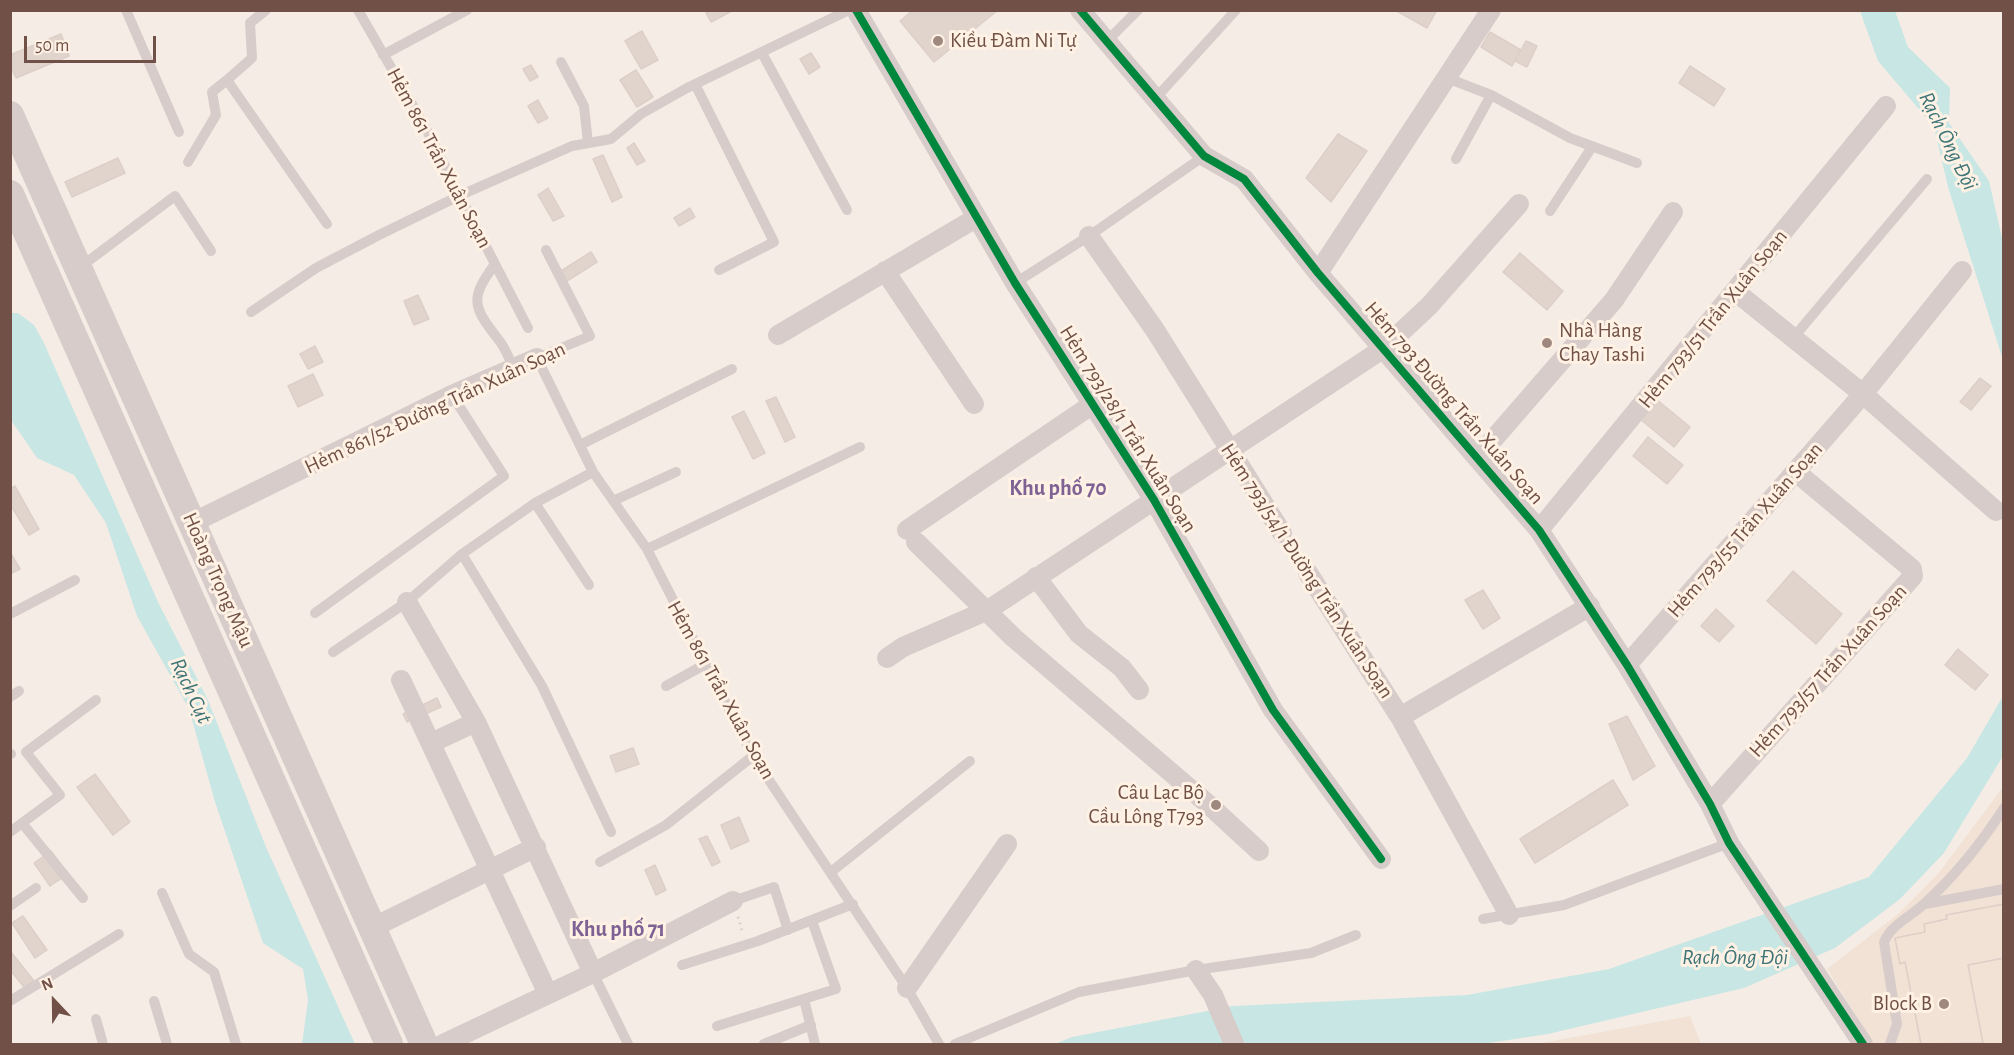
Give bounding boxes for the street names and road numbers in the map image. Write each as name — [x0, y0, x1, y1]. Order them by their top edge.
street label: Hẻm 861 Trần Xuân Soạn — [381, 64, 497, 252]
street label: Hẻm 793/51 Trần Xuân Soạn — [1633, 225, 1793, 413]
street label: Hẻm 793 Đường Trần Xuân Soạn — [1359, 296, 1549, 510]
street label: Hẻm 793/28/1 Trần Xuân Soạn — [1054, 321, 1202, 537]
street label: Hẻm 861/52 Đường Trần Xuân Soạn — [301, 336, 569, 480]
street label: Hẻm 793/55 Trần Xuân Soạn — [1662, 437, 1828, 623]
street label: Hẻm 793/54/1 Đường Trần Xuân Soạn — [1215, 439, 1399, 703]
street label: Hoàng Trọng Mậu — [177, 508, 259, 652]
street label: Hẻm 793/57 Trần Xuân Soạn — [1744, 579, 1912, 763]
street label: Hẻm 861 Trần Xuân Soạn — [661, 596, 781, 784]

